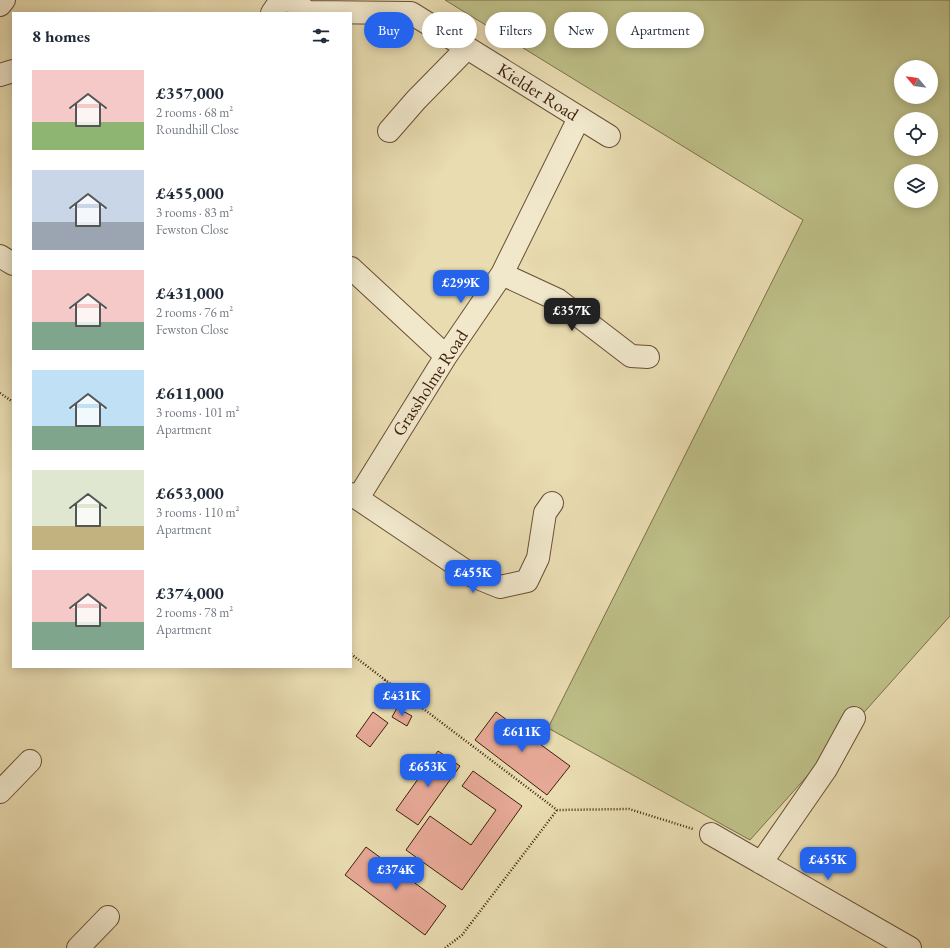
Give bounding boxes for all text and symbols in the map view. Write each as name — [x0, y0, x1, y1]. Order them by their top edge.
chip: Buy — [364, 12, 414, 48]
chip: Rent — [422, 12, 477, 48]
chip: Filters — [485, 12, 546, 48]
chip: New — [554, 12, 608, 48]
chip: Apartment — [616, 12, 704, 48]
text: 8 homes — [32, 25, 90, 47]
icon: filters — [310, 25, 332, 47]
street label: Kielder Road — [493, 58, 584, 126]
north arrow — [894, 60, 938, 104]
map controls — [894, 60, 938, 208]
text: £357,000 — [156, 82, 224, 104]
icon: home — [64, 86, 112, 134]
text: 2 rooms · 68 m² — [156, 104, 233, 121]
button: locate — [894, 112, 938, 156]
text: Roundhill Close — [156, 121, 239, 138]
button: layers — [894, 164, 938, 208]
text: £455,000 — [156, 182, 224, 204]
icon: home — [64, 186, 112, 234]
text: 3 rooms · 83 m² — [156, 204, 233, 221]
text: Fewston Close — [156, 221, 228, 238]
pin: £299K — [433, 270, 489, 304]
text: £299K — [442, 274, 480, 291]
text: £431,000 — [156, 282, 224, 304]
icon: home — [64, 286, 112, 334]
pin: £357K — [544, 298, 600, 332]
text: £357K — [553, 302, 591, 319]
text: 2 rooms · 76 m² — [156, 304, 233, 321]
text: Fewston Close — [156, 321, 228, 338]
street label: Grassholme Road — [387, 324, 473, 440]
text: £611,000 — [156, 382, 224, 404]
icon: home — [64, 386, 112, 434]
text: 3 rooms · 101 m² — [156, 404, 240, 421]
text: Apartment — [156, 421, 211, 438]
text: £653,000 — [156, 482, 224, 504]
icon: home — [64, 486, 112, 534]
text: 3 rooms · 110 m² — [156, 504, 240, 521]
text: Apartment — [156, 521, 211, 538]
pin: £455K — [445, 560, 501, 594]
text: £455K — [454, 564, 492, 581]
text: £374,000 — [156, 582, 224, 604]
icon: home — [64, 586, 112, 634]
text: 2 rooms · 78 m² — [156, 604, 233, 621]
text: Apartment — [156, 621, 211, 638]
pin: £431K — [374, 683, 430, 717]
text: £431K — [383, 687, 421, 704]
pin: £611K — [494, 719, 550, 753]
text: £611K — [503, 723, 541, 740]
pin: £653K — [400, 754, 456, 788]
text: £653K — [409, 758, 447, 775]
pin: £455K — [800, 847, 856, 881]
text: £455K — [809, 851, 847, 868]
pin: £374K — [368, 857, 424, 891]
text: £374K — [377, 861, 415, 878]

